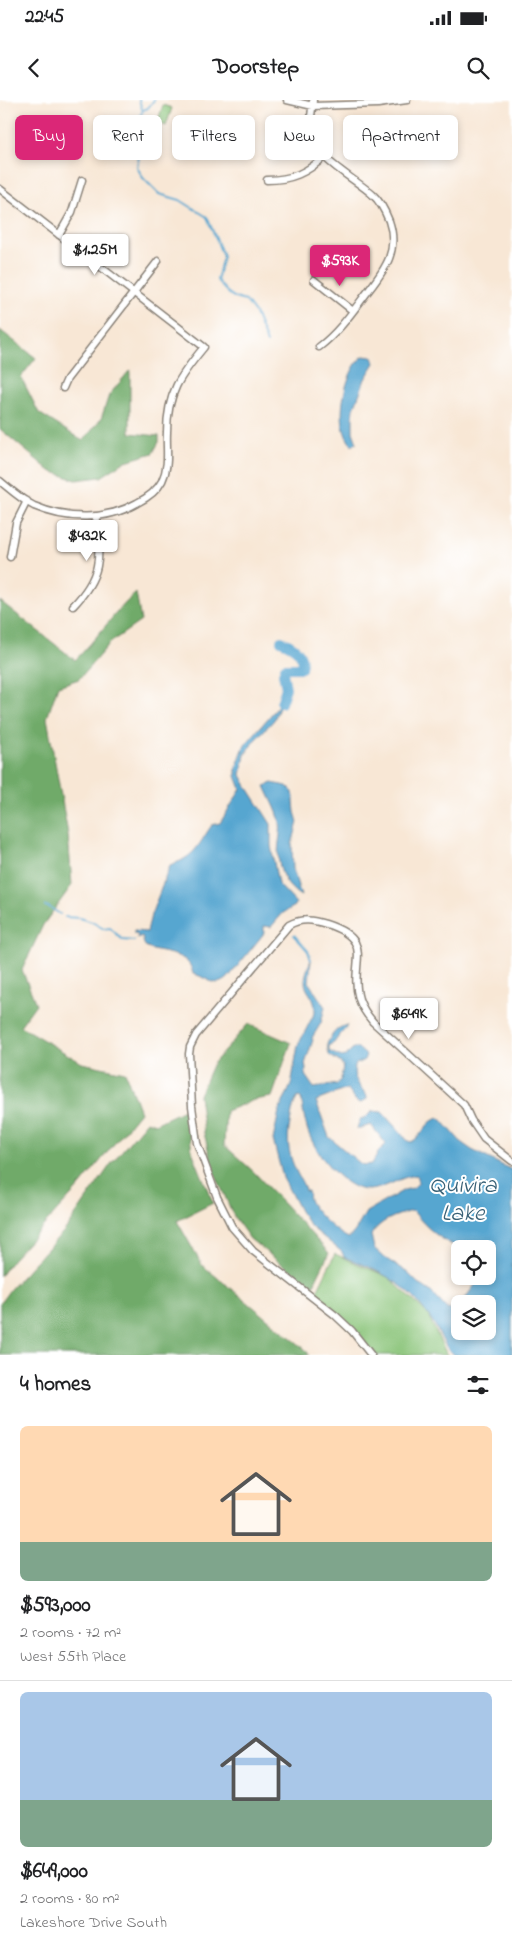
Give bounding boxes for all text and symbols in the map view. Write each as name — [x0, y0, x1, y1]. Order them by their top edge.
text: 22:45 — [25, 4, 64, 31]
text: Doorstep — [213, 52, 299, 84]
icon: back — [20, 54, 48, 82]
icon: search — [464, 54, 492, 82]
chip: Buy — [15, 115, 83, 160]
chip: Rent — [93, 115, 162, 160]
chip: Filters — [172, 115, 255, 160]
chip: New — [265, 115, 333, 160]
chip: Apartment — [343, 115, 458, 160]
pin: $1.25M — [54, 234, 136, 276]
text: $1.25M — [73, 238, 117, 262]
pin: $593K — [305, 244, 375, 287]
text: $593K — [321, 249, 359, 273]
pin: $432K — [52, 520, 122, 562]
text: $432K — [68, 524, 106, 548]
pin: $649K — [374, 998, 444, 1040]
text: $649K — [391, 1002, 427, 1026]
water label: Quivira Lake — [429, 1169, 498, 1232]
map controls — [451, 1240, 496, 1340]
button: locate — [451, 1240, 496, 1285]
button: layers — [451, 1295, 496, 1340]
text: 4 homes — [20, 1370, 91, 1400]
icon: filters — [464, 1371, 492, 1399]
icon: home — [211, 1459, 301, 1549]
text: $593,000 — [20, 1591, 91, 1621]
text: 2 rooms · 72 m² — [20, 1621, 121, 1645]
text: West 55th Place — [20, 1645, 126, 1669]
icon: home — [211, 1724, 301, 1814]
text: $649,000 — [20, 1857, 88, 1887]
text: 2 rooms · 80 m² — [20, 1887, 120, 1911]
text: Lakeshore Drive South — [20, 1911, 167, 1935]

